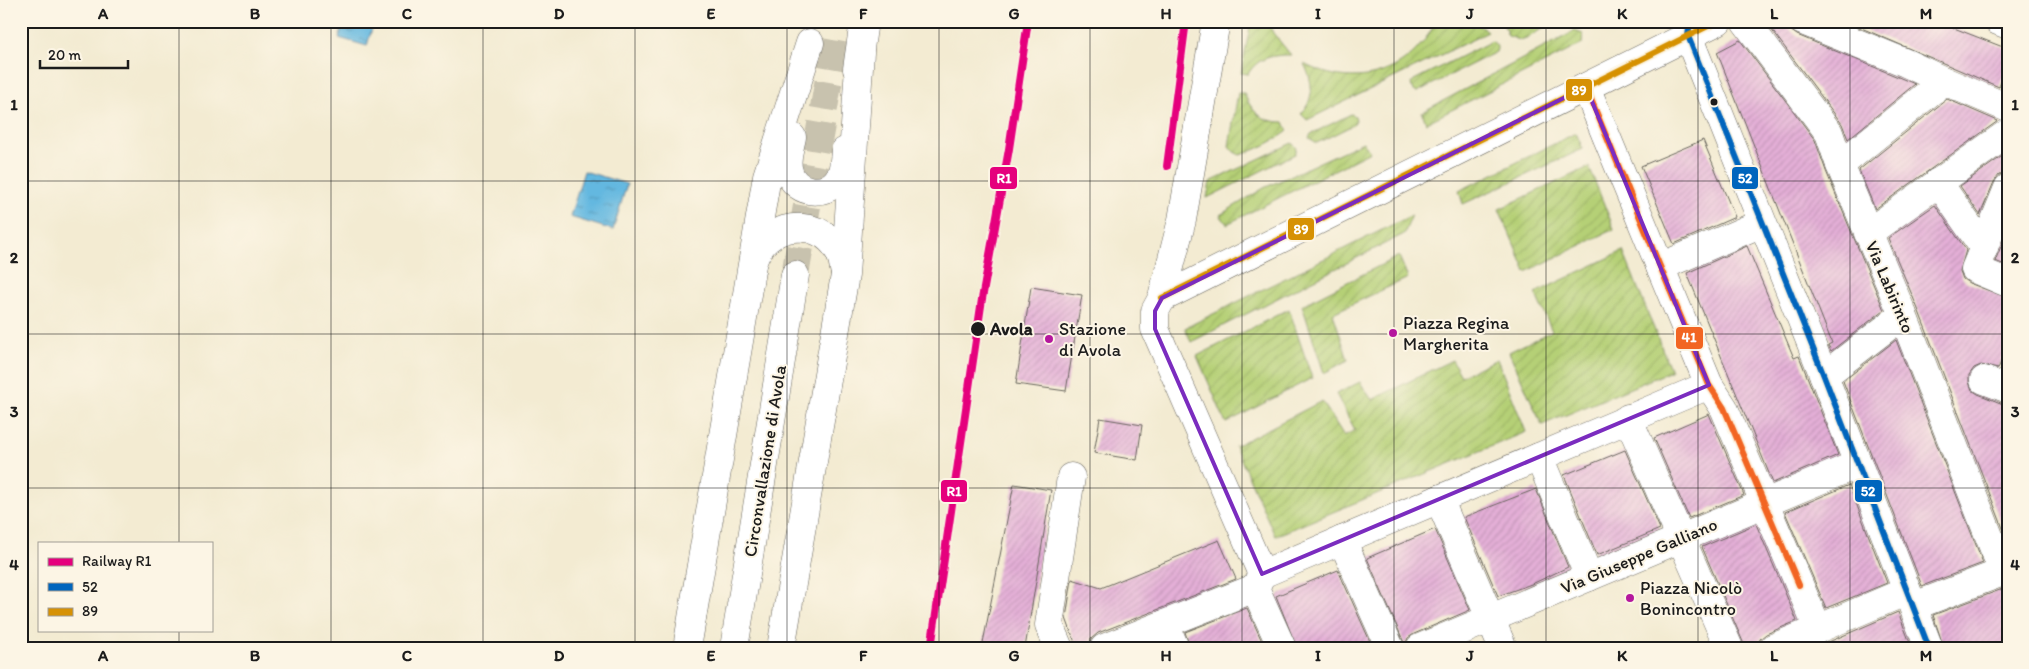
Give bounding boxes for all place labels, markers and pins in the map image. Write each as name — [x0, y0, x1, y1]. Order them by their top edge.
unlabelled marker — [1709, 97, 1719, 107]
place label: Piazza Regina Margherita — [1403, 312, 1510, 355]
place label: Avola — [989, 318, 1033, 340]
place label: Stazione di Avola — [1059, 318, 1126, 361]
marker: Avola — [969, 320, 987, 338]
marker: Piazza Regina Margherita — [1387, 327, 1399, 339]
marker: Stazione di Avola — [1043, 333, 1055, 345]
place label: Piazza Nicolò Bonincontro — [1640, 577, 1742, 620]
marker: Piazza Nicolò Bonincontro — [1624, 592, 1636, 604]

